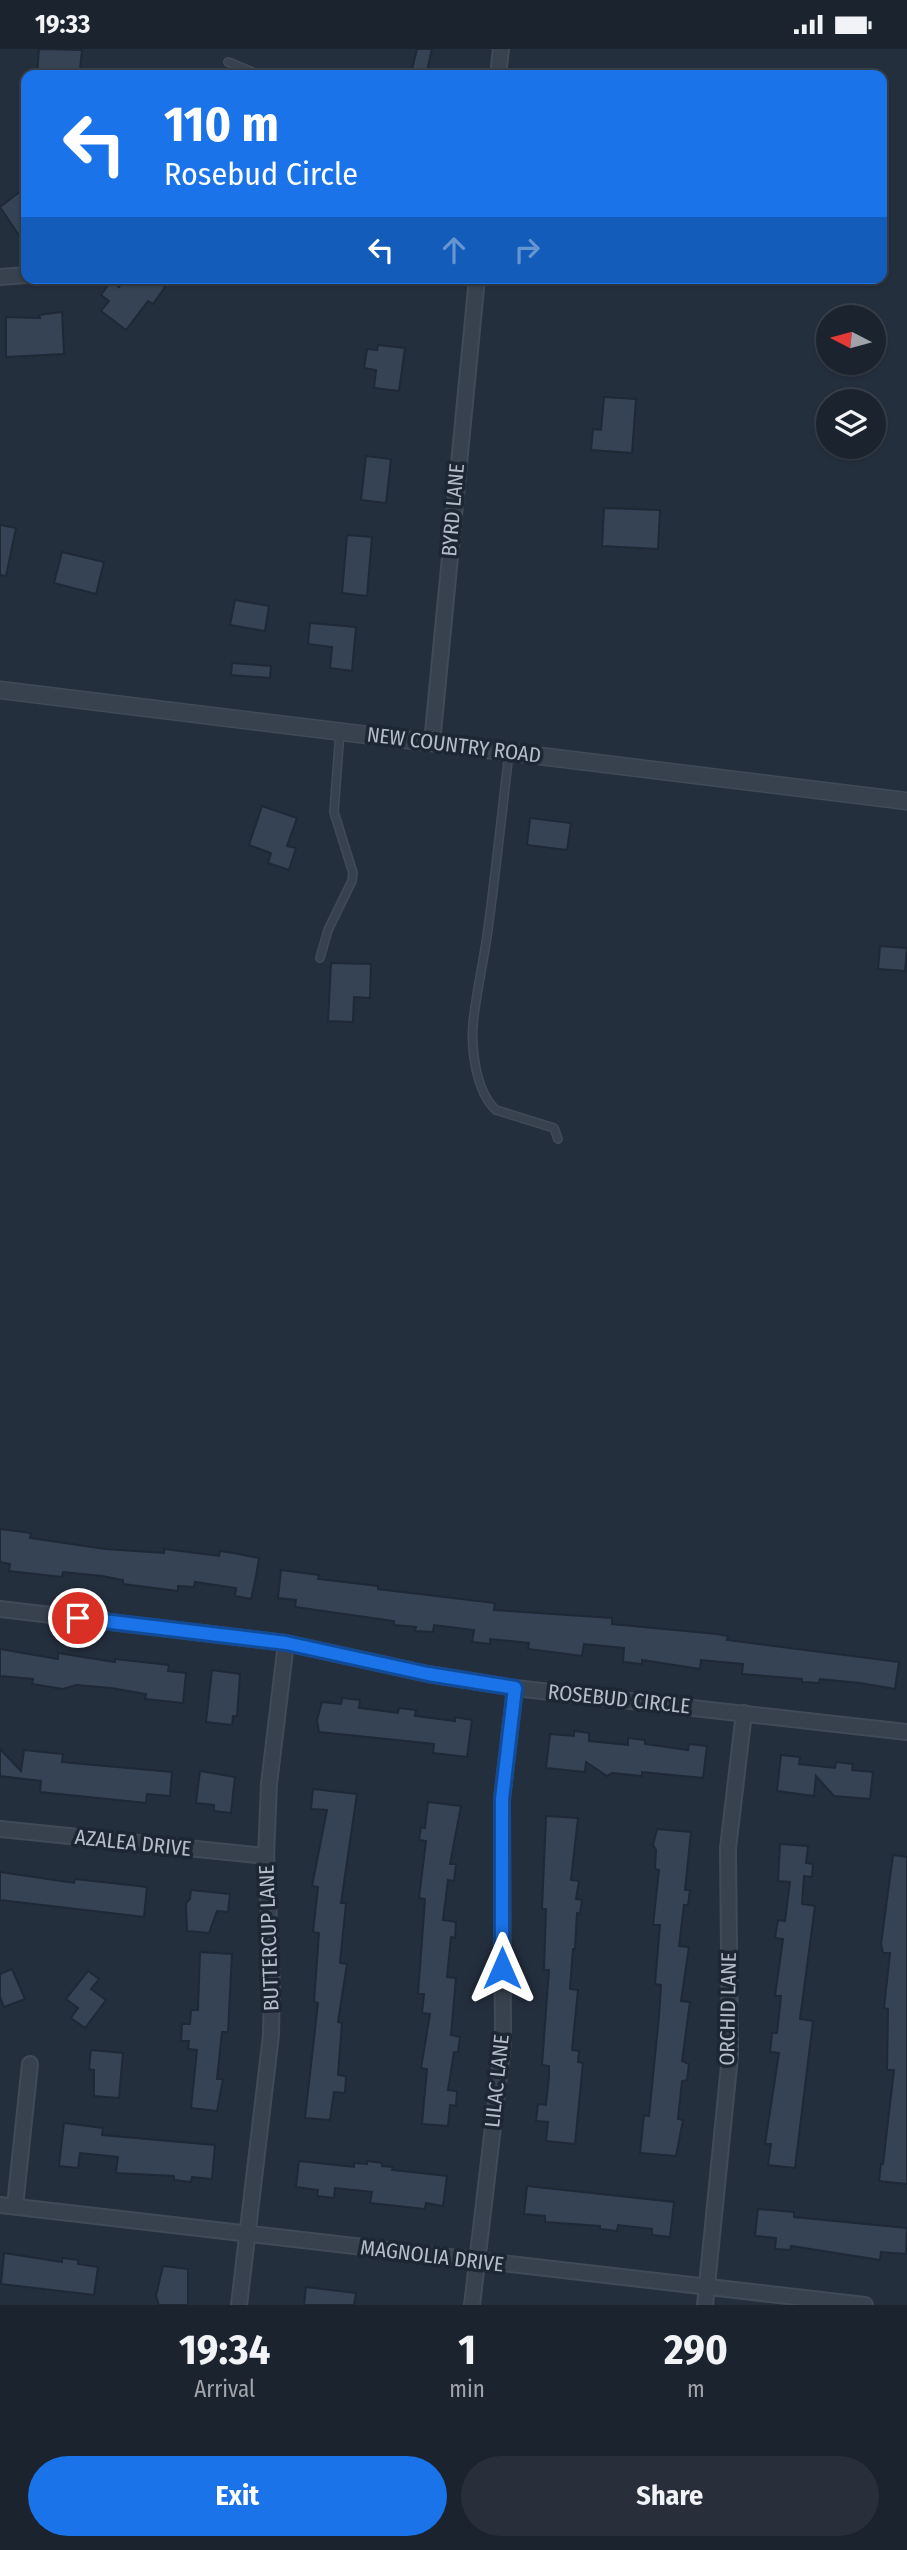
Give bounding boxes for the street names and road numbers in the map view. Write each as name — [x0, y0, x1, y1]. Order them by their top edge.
street label: BYRD LANE — [436, 462, 470, 557]
street label: NEW COUNTRY ROAD — [365, 721, 543, 769]
street label: ROSEBUD CIRCLE — [547, 1679, 692, 1719]
street label: AZALEA DRIVE — [74, 1824, 193, 1862]
street label: BUTTERCUP LANE — [253, 1864, 285, 2011]
street label: ORCHID LANE — [714, 1952, 742, 2066]
street label: LILAC LANE — [479, 2033, 515, 2129]
street label: MAGNOLIA DRIVE — [359, 2234, 505, 2278]

